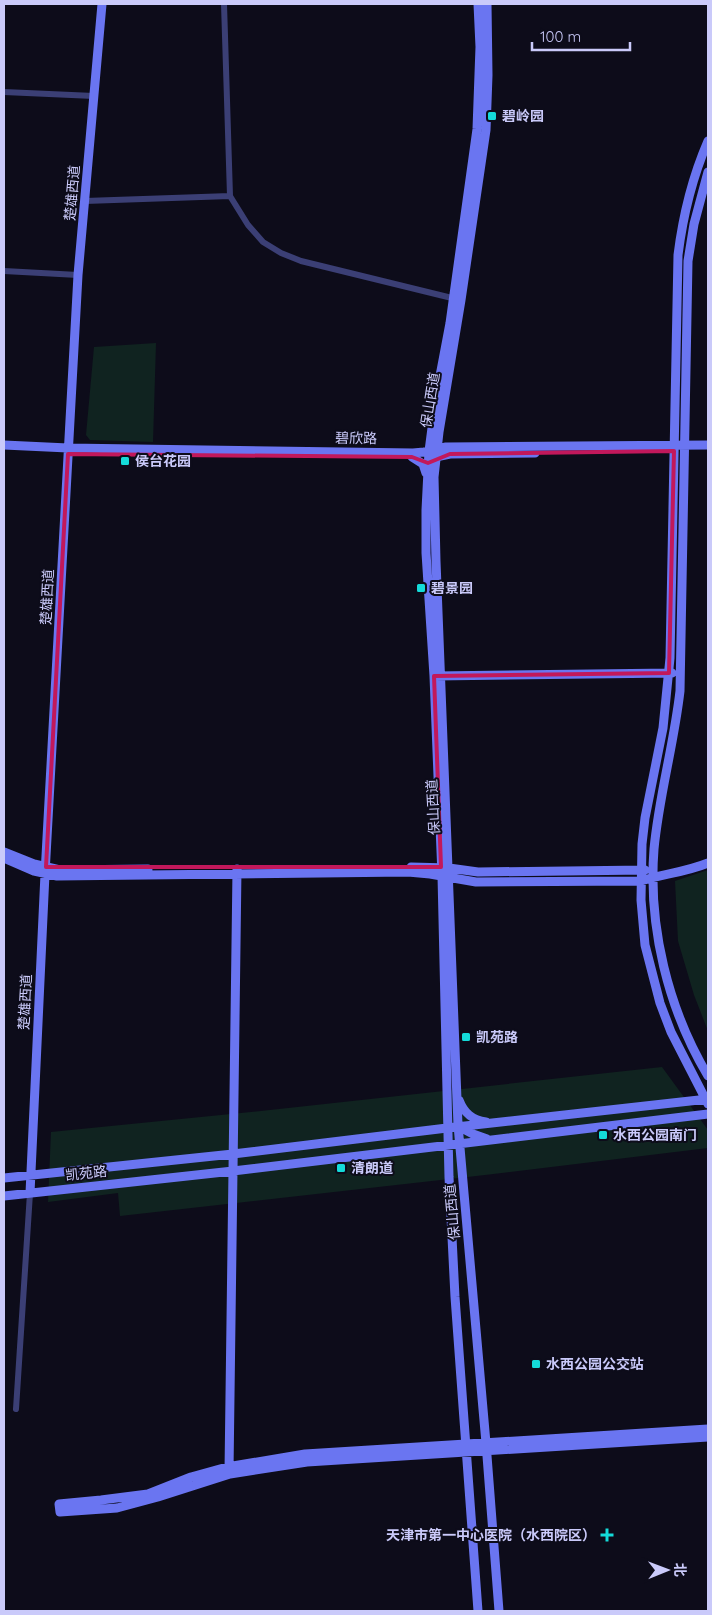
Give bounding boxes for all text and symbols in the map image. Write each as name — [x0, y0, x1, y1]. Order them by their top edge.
scale bar — [532, 20, 630, 52]
text: 100 m — [540, 27, 581, 46]
place label: 碧岭园 — [502, 107, 544, 125]
marker: 碧岭园 — [486, 110, 498, 122]
street label: 楚雄西道 — [61, 164, 83, 222]
street label: 保山西道 — [417, 371, 443, 429]
street label: 碧欣路 — [335, 429, 377, 447]
place label: 侯台花园 — [135, 452, 191, 470]
marker: 侯台花园 — [119, 455, 131, 467]
street label: 楚雄西道 — [37, 569, 57, 625]
place label: 碧景园 — [431, 579, 473, 597]
marker: 碧景园 — [415, 582, 427, 594]
street label: 保山西道 — [423, 779, 443, 835]
street label: 楚雄西道 — [15, 974, 35, 1030]
place label: 凯苑路 — [476, 1028, 518, 1046]
marker: 凯苑路 — [460, 1031, 472, 1043]
place label: 水西公园南门 — [613, 1126, 697, 1144]
marker: 水西公园南门 — [597, 1129, 609, 1141]
place label: 清朗道 — [351, 1159, 393, 1177]
street label: 凯苑路 — [64, 1162, 108, 1184]
marker: 清朗道 — [335, 1162, 347, 1174]
street label: 保山西道 — [441, 1183, 463, 1241]
place label: 水西公园公交站 — [546, 1355, 644, 1373]
marker: 水西公园公交站 — [530, 1358, 542, 1370]
place label: 天津市第一中心医院（水西院区） — [386, 1526, 596, 1544]
marker: 天津市第一中心医院（水西院区） — [600, 1528, 614, 1542]
north arrow — [642, 1545, 692, 1595]
text: 北 — [671, 1563, 689, 1577]

